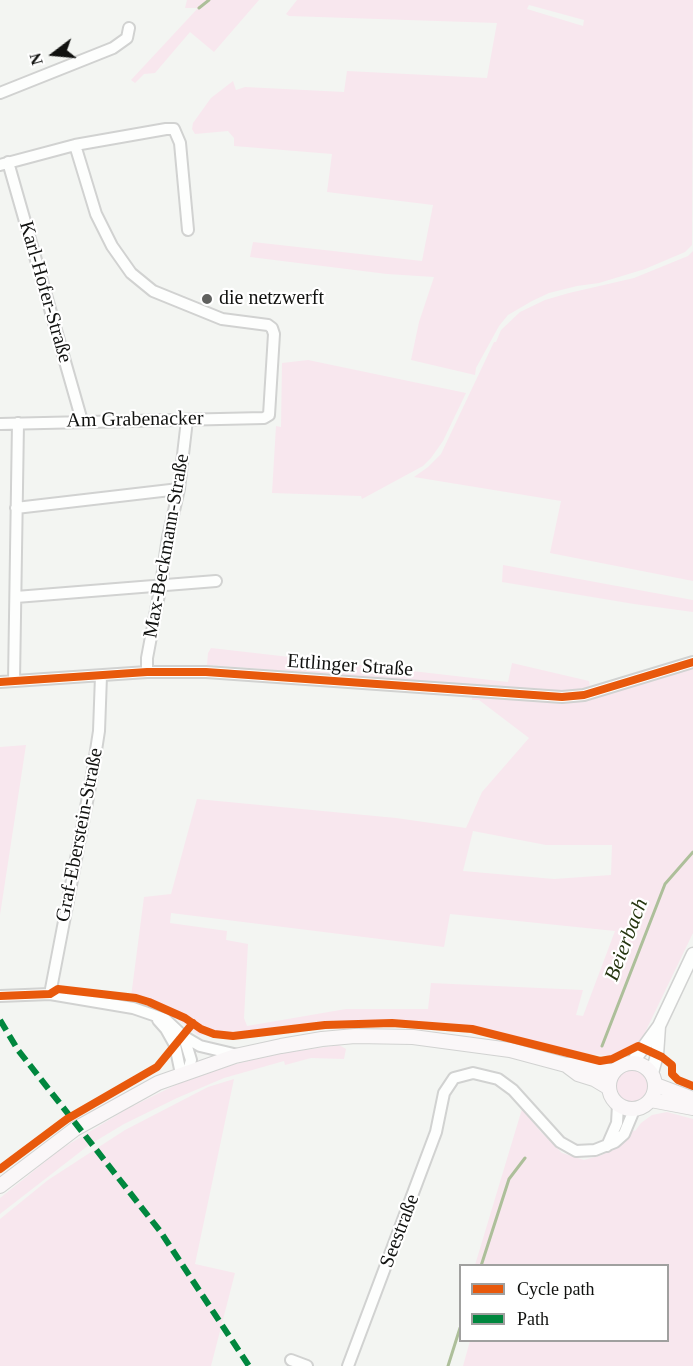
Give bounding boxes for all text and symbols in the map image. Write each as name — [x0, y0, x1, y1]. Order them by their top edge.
north arrow — [24, 24, 84, 84]
text: N — [26, 51, 46, 67]
street label: Karl-Hofer-Straße — [13, 218, 77, 366]
place label: die netzwerft — [219, 287, 324, 311]
marker: die netzwerft — [200, 292, 214, 306]
street label: Am Grabenacker — [66, 407, 204, 433]
street label: Max-Beckmann-Straße — [139, 452, 195, 640]
street label: Ettlinger Straße — [286, 650, 414, 682]
street label: Graf-Eberstein-Straße — [51, 746, 109, 924]
water label: Beierbach — [600, 895, 654, 985]
street label: Seestraße — [375, 1191, 425, 1271]
legend — [459, 1264, 669, 1342]
text: Cycle path — [517, 1279, 594, 1299]
text: Path — [517, 1309, 549, 1329]

